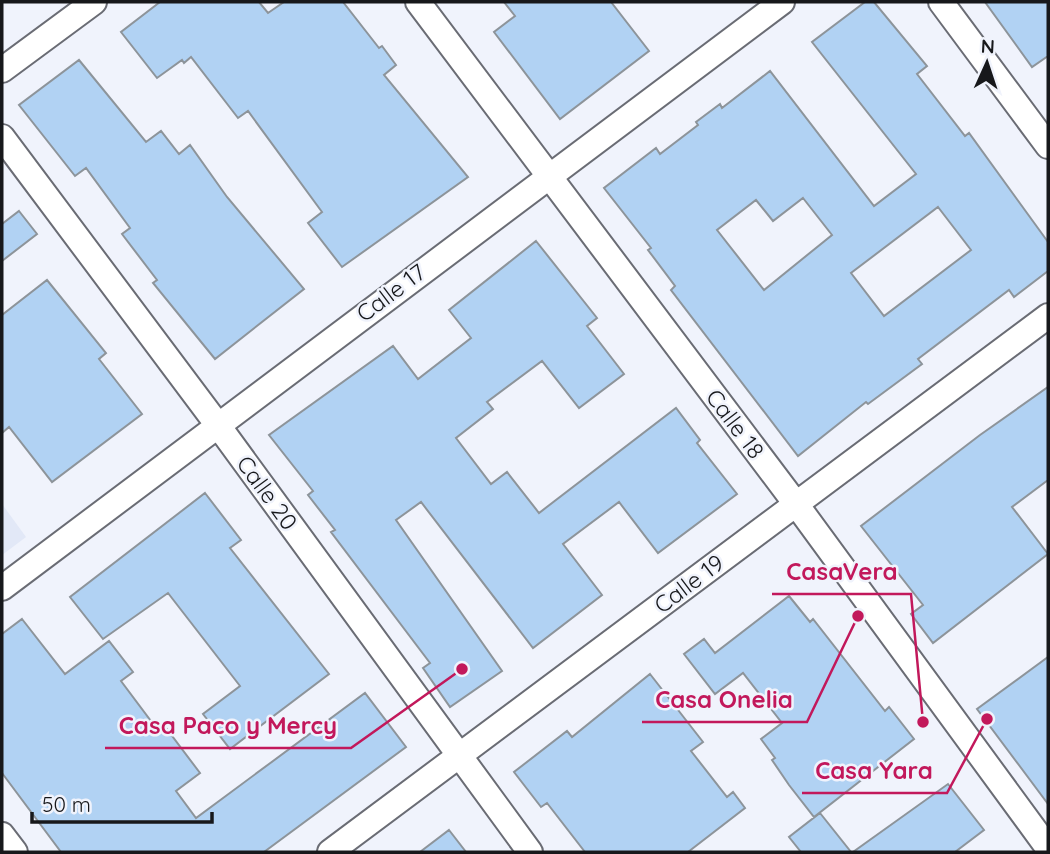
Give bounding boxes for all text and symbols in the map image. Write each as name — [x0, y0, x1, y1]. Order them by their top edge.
north arrow — [952, 28, 1022, 98]
text: N — [980, 34, 995, 58]
street label: Calle 17 — [350, 257, 431, 328]
street label: Calle 18 — [700, 383, 771, 464]
street label: Calle 20 — [231, 450, 304, 536]
street label: Calle 19 — [648, 548, 729, 619]
callout: CasaVera — [772, 549, 911, 594]
text: CasaVera — [786, 556, 898, 586]
callout: Casa Onelia — [642, 677, 807, 722]
text: Casa Onelia — [655, 684, 793, 714]
callout: Casa Paco y Mercy — [105, 703, 351, 748]
text: Casa Paco y Mercy — [119, 710, 337, 740]
callout: Casa Yara — [802, 748, 947, 793]
text: Casa Yara — [815, 755, 933, 785]
scale bar — [32, 780, 212, 824]
text: 50 m — [42, 791, 91, 817]

